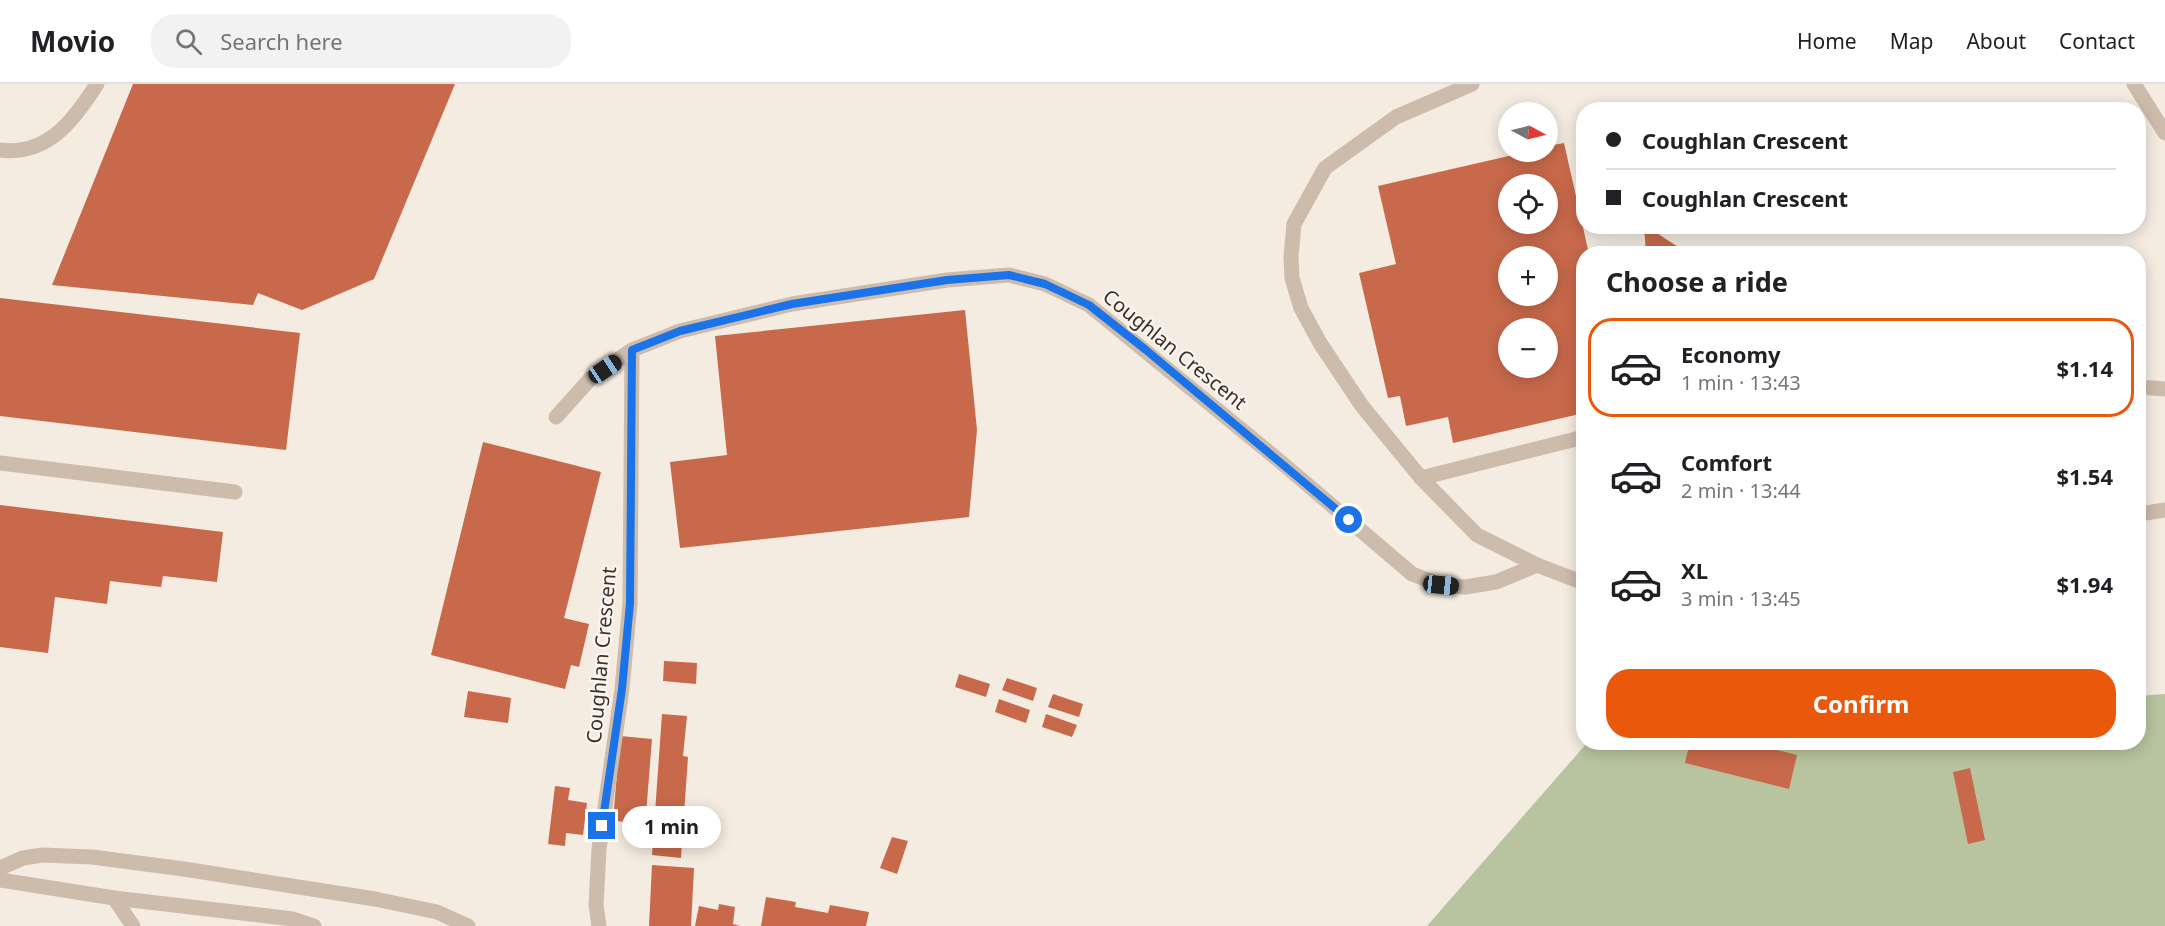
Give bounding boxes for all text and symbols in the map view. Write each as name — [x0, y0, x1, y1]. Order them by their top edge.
search box — [151, 14, 571, 68]
text: Movio — [30, 22, 115, 60]
icon: search — [172, 25, 205, 58]
text: Search here — [220, 26, 343, 56]
text: Home — [1797, 27, 1857, 55]
text: Map — [1890, 27, 1933, 55]
text: About — [1966, 27, 2026, 55]
text: Contact — [2059, 27, 2135, 55]
north arrow — [1498, 102, 1558, 162]
map controls — [1498, 102, 1558, 378]
text: Coughlan Crescent — [1642, 125, 1848, 155]
button: locate — [1498, 174, 1558, 234]
text: Coughlan Crescent — [1642, 183, 1848, 213]
button: + — [1498, 246, 1558, 306]
text: Choose a ride — [1606, 263, 1788, 300]
street label: Coughlan Crescent — [1098, 283, 1252, 415]
button: − — [1498, 318, 1558, 378]
text: Economy — [1681, 339, 1780, 369]
icon: car — [1609, 341, 1663, 395]
car — [585, 351, 625, 387]
text: $1.14 — [2056, 353, 2113, 383]
text: 1 min · 13:43 — [1681, 369, 1801, 396]
text: Comfort — [1681, 447, 1772, 477]
icon: car — [1609, 449, 1663, 503]
text: $1.54 — [2056, 461, 2113, 491]
text: 2 min · 13:44 — [1681, 477, 1801, 504]
route start — [1335, 506, 1362, 533]
text: XL — [1681, 555, 1708, 585]
icon: car — [1609, 557, 1663, 611]
street label: Coughlan Crescent — [580, 565, 622, 745]
text: $1.94 — [2056, 569, 2113, 599]
car — [1422, 574, 1460, 596]
text: 3 min · 13:45 — [1681, 585, 1801, 612]
button: Confirm — [1606, 669, 2116, 738]
callout: 1 min — [623, 805, 722, 847]
route end — [588, 812, 615, 839]
text: 1 min — [644, 813, 699, 840]

